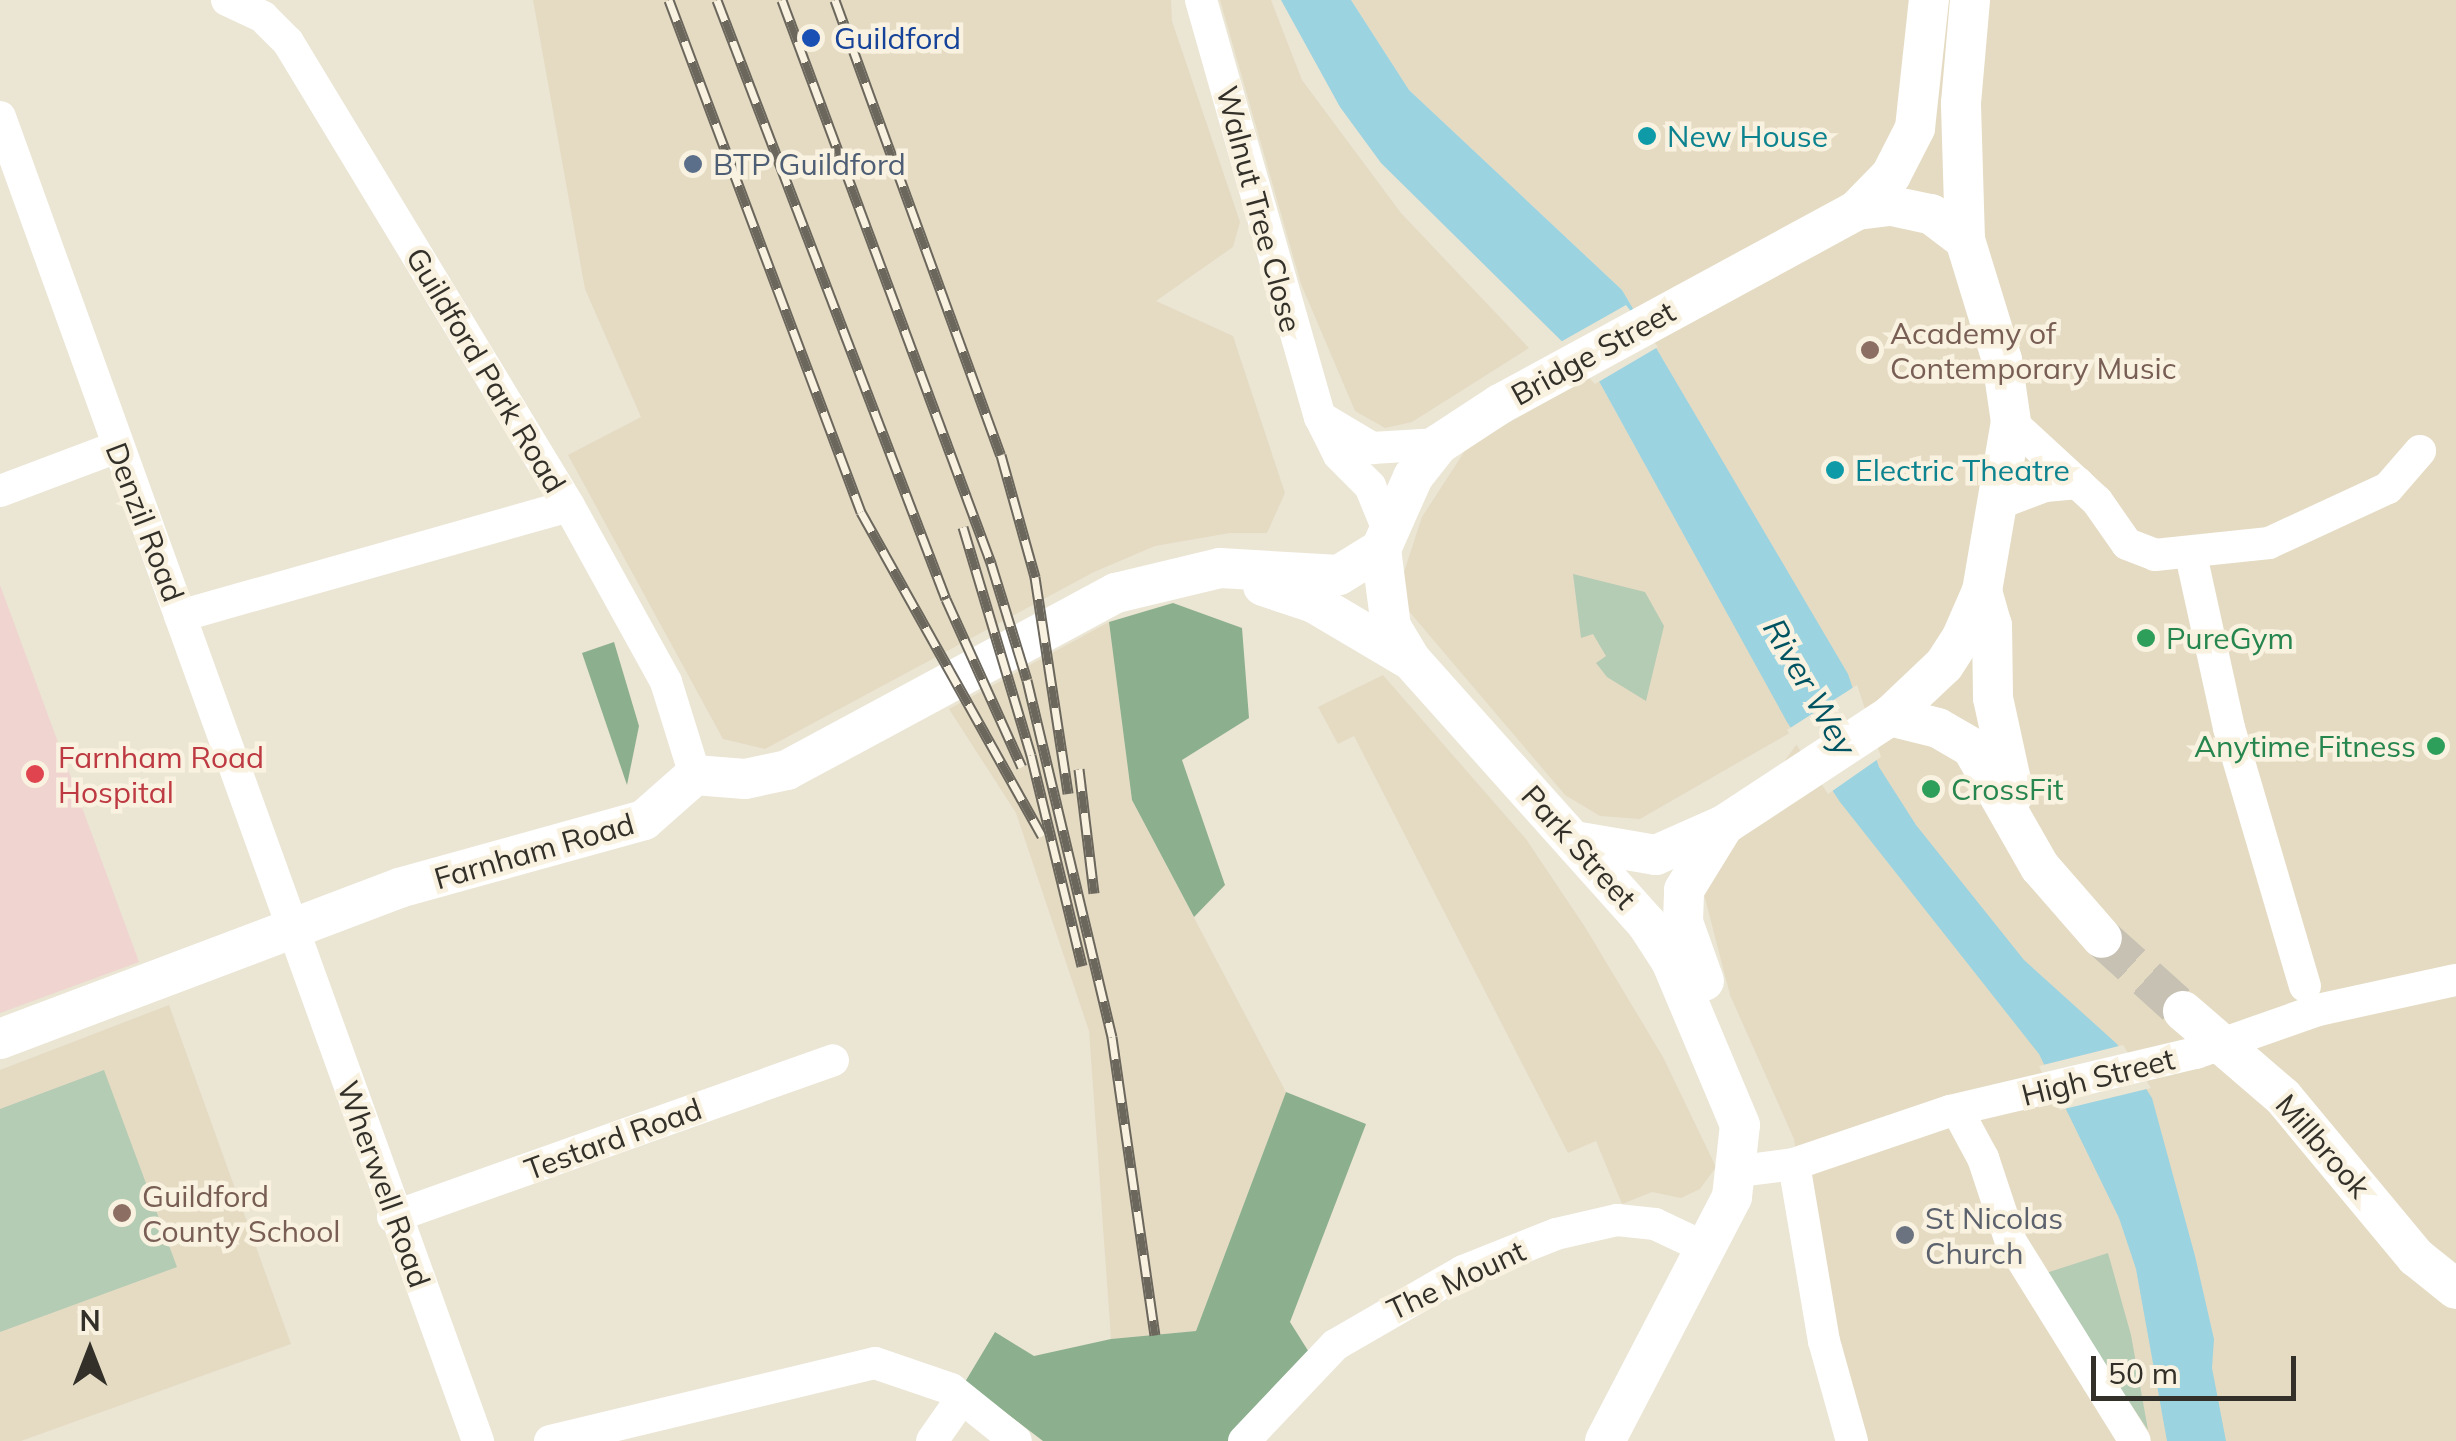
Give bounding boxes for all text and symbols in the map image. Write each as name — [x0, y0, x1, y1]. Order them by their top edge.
place label: Guildford — [834, 20, 961, 56]
marker: Guildford — [798, 25, 824, 51]
street label: Walnut Tree Close — [1209, 82, 1309, 336]
place label: New House — [1667, 118, 1828, 154]
marker: New House — [1636, 125, 1658, 147]
place label: BTP Guildford — [713, 146, 906, 182]
marker: BTP Guildford — [682, 153, 704, 175]
street label: Guildford Park Road — [399, 241, 573, 499]
street label: Bridge Street — [1505, 293, 1681, 413]
place label: Academy of Contemporary Music — [1890, 315, 2177, 386]
marker: Academy of Contemporary Music — [1859, 339, 1881, 361]
street label: Denzil Road — [98, 437, 192, 607]
place label: Electric Theatre — [1855, 452, 2070, 488]
marker: Electric Theatre — [1824, 459, 1846, 481]
water label: River Wey — [1755, 612, 1865, 762]
place label: PureGym — [2166, 620, 2294, 656]
marker: PureGym — [2135, 627, 2157, 649]
place label: Anytime Fitness — [2194, 728, 2416, 764]
marker: Anytime Fitness — [2425, 735, 2447, 757]
place label: Farnham Road Hospital — [58, 739, 264, 810]
marker: Farnham Road Hospital — [22, 761, 48, 787]
place label: CrossFit — [1951, 771, 2064, 807]
street label: Park Street — [1514, 778, 1644, 916]
marker: CrossFit — [1920, 778, 1942, 800]
street label: Farnham Road — [430, 805, 638, 897]
street label: High Street — [2018, 1041, 2178, 1113]
street label: Wherwell Road — [330, 1076, 438, 1292]
street label: Millbrook — [2268, 1087, 2378, 1205]
street label: Testard Road — [520, 1090, 706, 1188]
place label: Guildford County School — [142, 1178, 340, 1248]
place label: St Nicolas Church — [1925, 1200, 2063, 1270]
marker: Guildford County School — [111, 1202, 133, 1224]
marker: St Nicolas Church — [1894, 1224, 1916, 1246]
street label: The Mount — [1381, 1232, 1531, 1328]
north arrow — [40, 1301, 140, 1401]
text: N — [79, 1303, 101, 1338]
scale bar — [2096, 1336, 2301, 1398]
text: 50 m — [2108, 1354, 2178, 1392]

